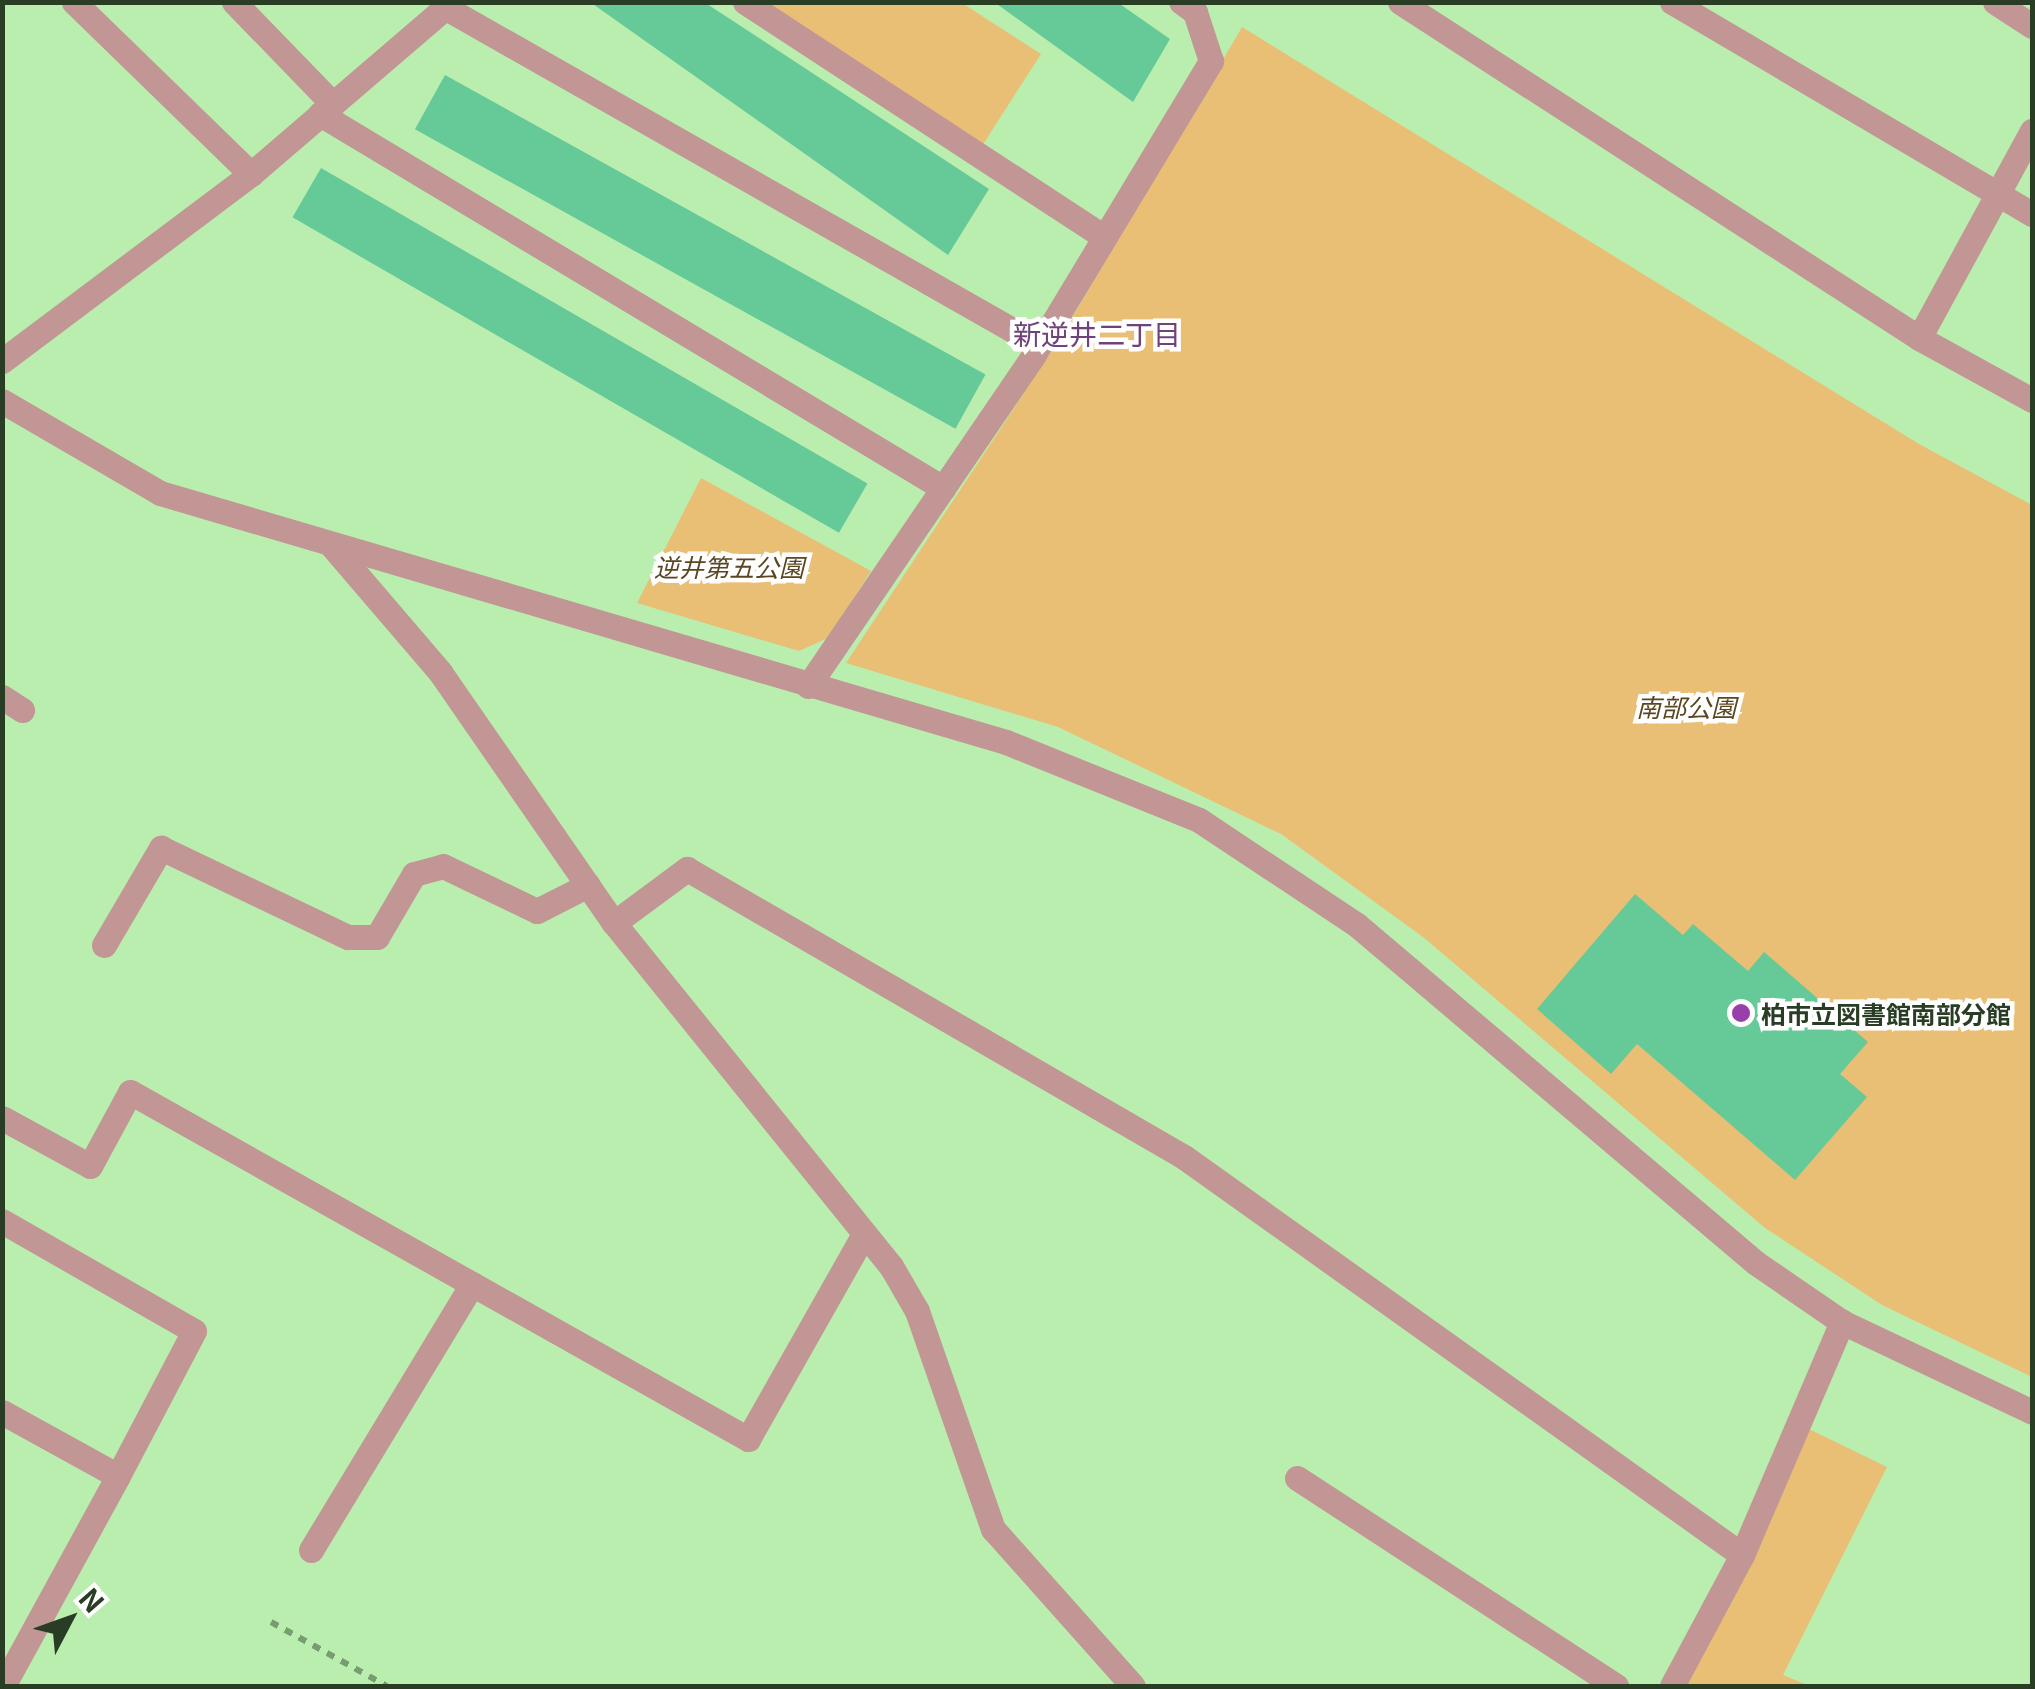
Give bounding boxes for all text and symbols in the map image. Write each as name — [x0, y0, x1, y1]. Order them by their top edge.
district label: 新逆井二丁目 — [1013, 316, 1181, 350]
park label: 逆井第五公園 — [654, 551, 804, 581]
park label: 南部公園 — [1636, 691, 1736, 721]
place label: 柏市立図書館南部分館 — [1761, 998, 2011, 1028]
marker: 柏市立図書館南部分館 — [1730, 1002, 1752, 1024]
north arrow — [20, 1569, 120, 1669]
text: N — [71, 1578, 115, 1620]

